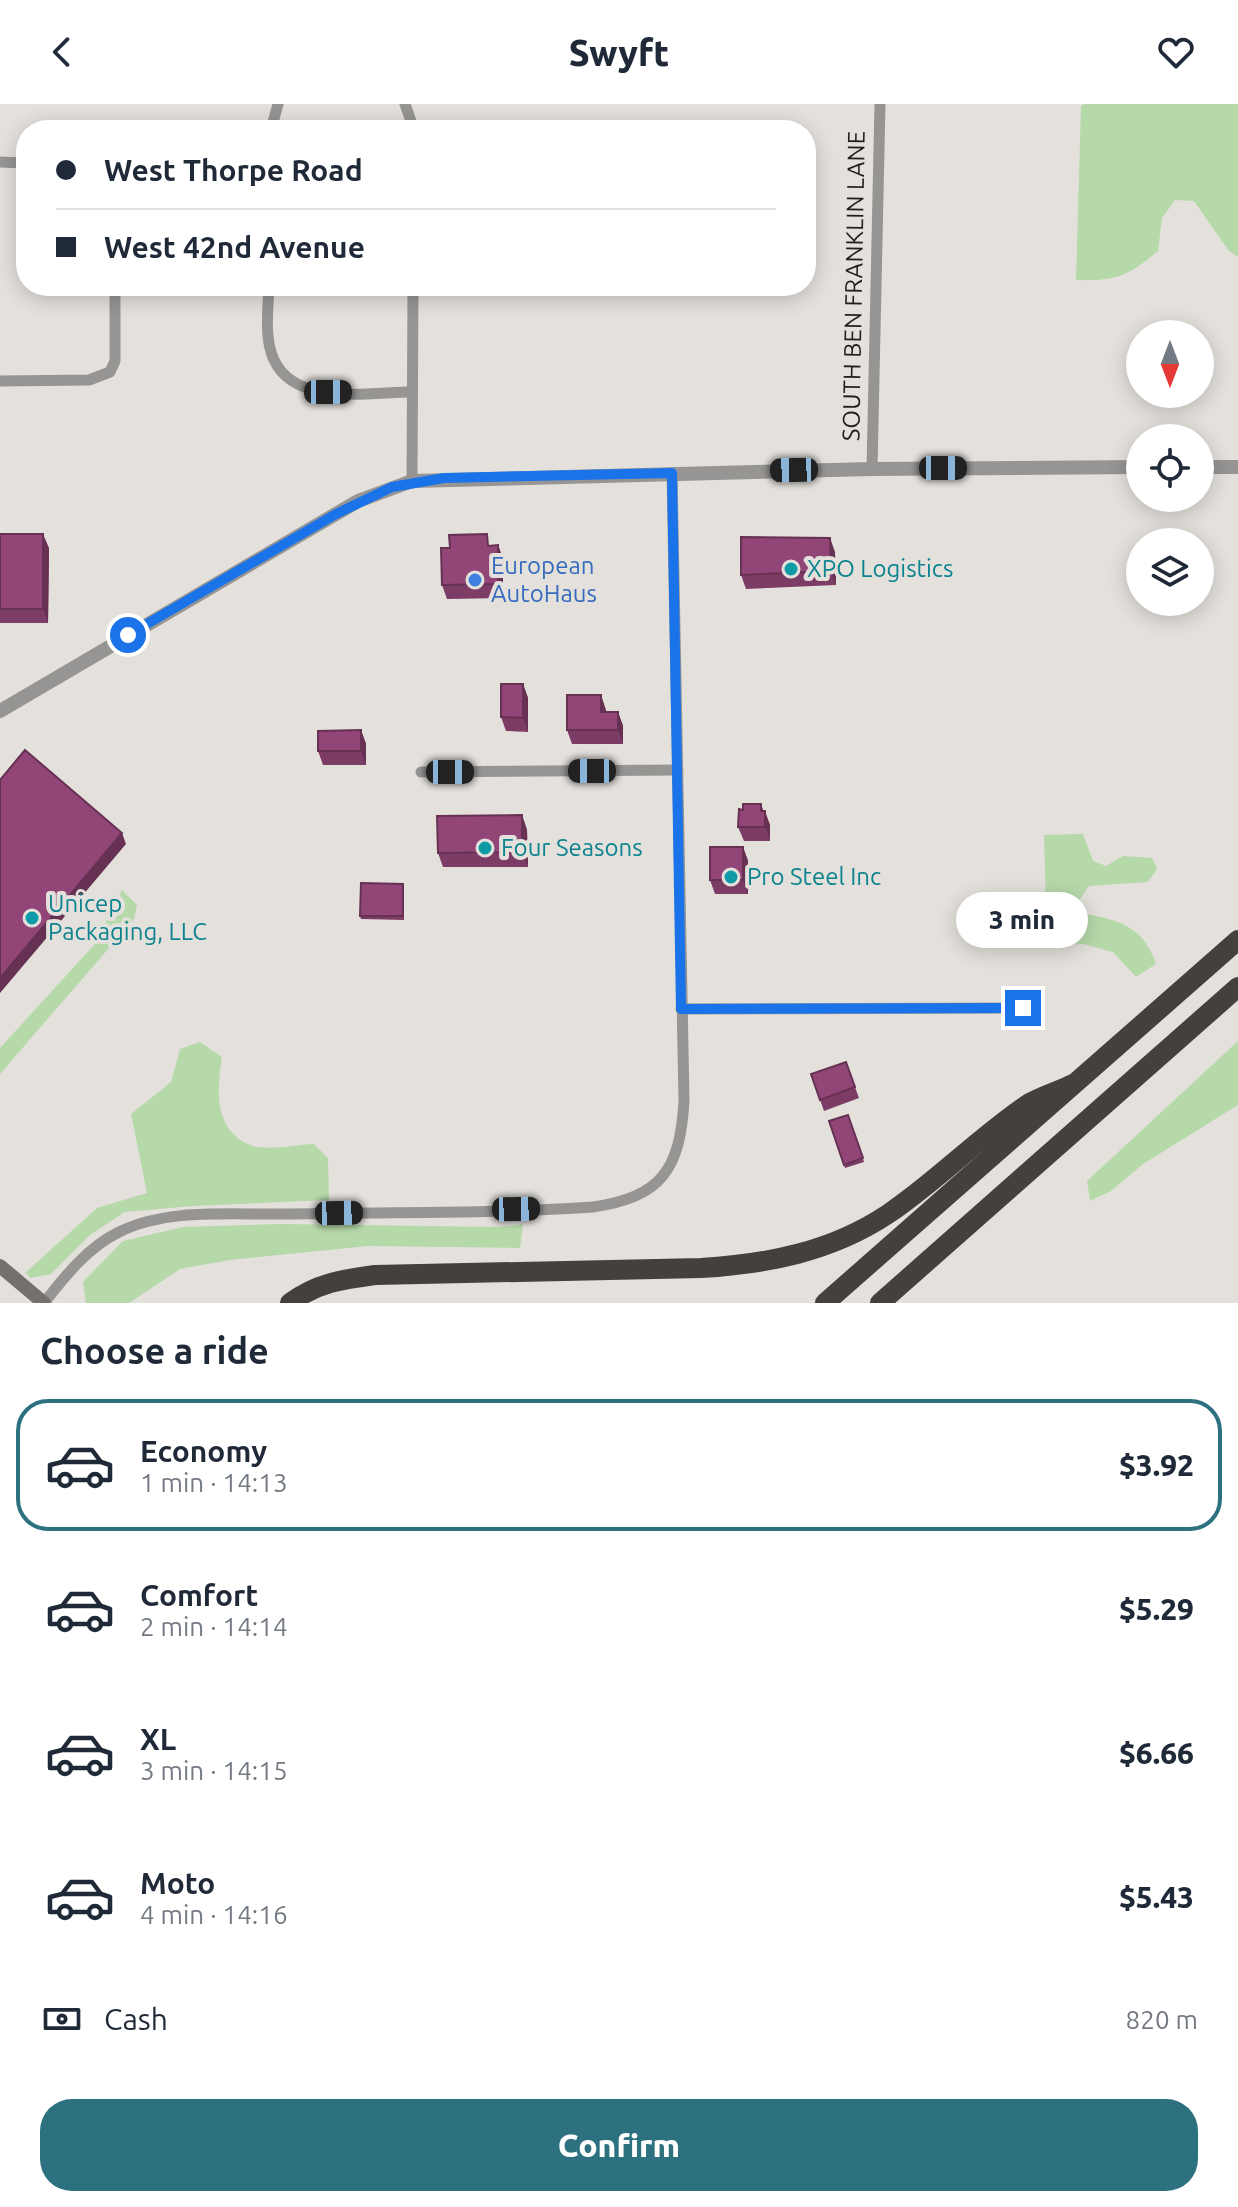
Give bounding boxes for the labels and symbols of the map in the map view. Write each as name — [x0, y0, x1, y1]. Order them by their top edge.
street label: SOUTH BEN FRANKLIN LANE — [837, 131, 870, 441]
north arrow — [1126, 320, 1214, 408]
car — [304, 380, 352, 404]
car — [919, 456, 967, 480]
car — [770, 458, 818, 482]
place label: European AutoHaus — [491, 552, 597, 607]
place label: XPO Logistics — [807, 555, 953, 582]
marker: XPO Logistics — [782, 560, 800, 578]
marker: European AutoHaus — [466, 571, 484, 589]
route start — [110, 617, 146, 653]
car — [568, 759, 616, 783]
car — [426, 760, 474, 784]
place label: Four Seasons — [501, 834, 643, 861]
marker: Four Seasons — [476, 839, 494, 857]
place label: Pro Steel Inc — [747, 863, 881, 890]
marker: Pro Steel Inc — [722, 868, 740, 886]
place label: Unicep Packaging, LLC — [48, 890, 207, 945]
callout: 3 min — [957, 892, 1089, 948]
marker: Unicep Packaging, LLC — [23, 909, 41, 927]
route end — [1005, 990, 1041, 1026]
car — [492, 1197, 540, 1221]
car — [315, 1201, 363, 1225]

